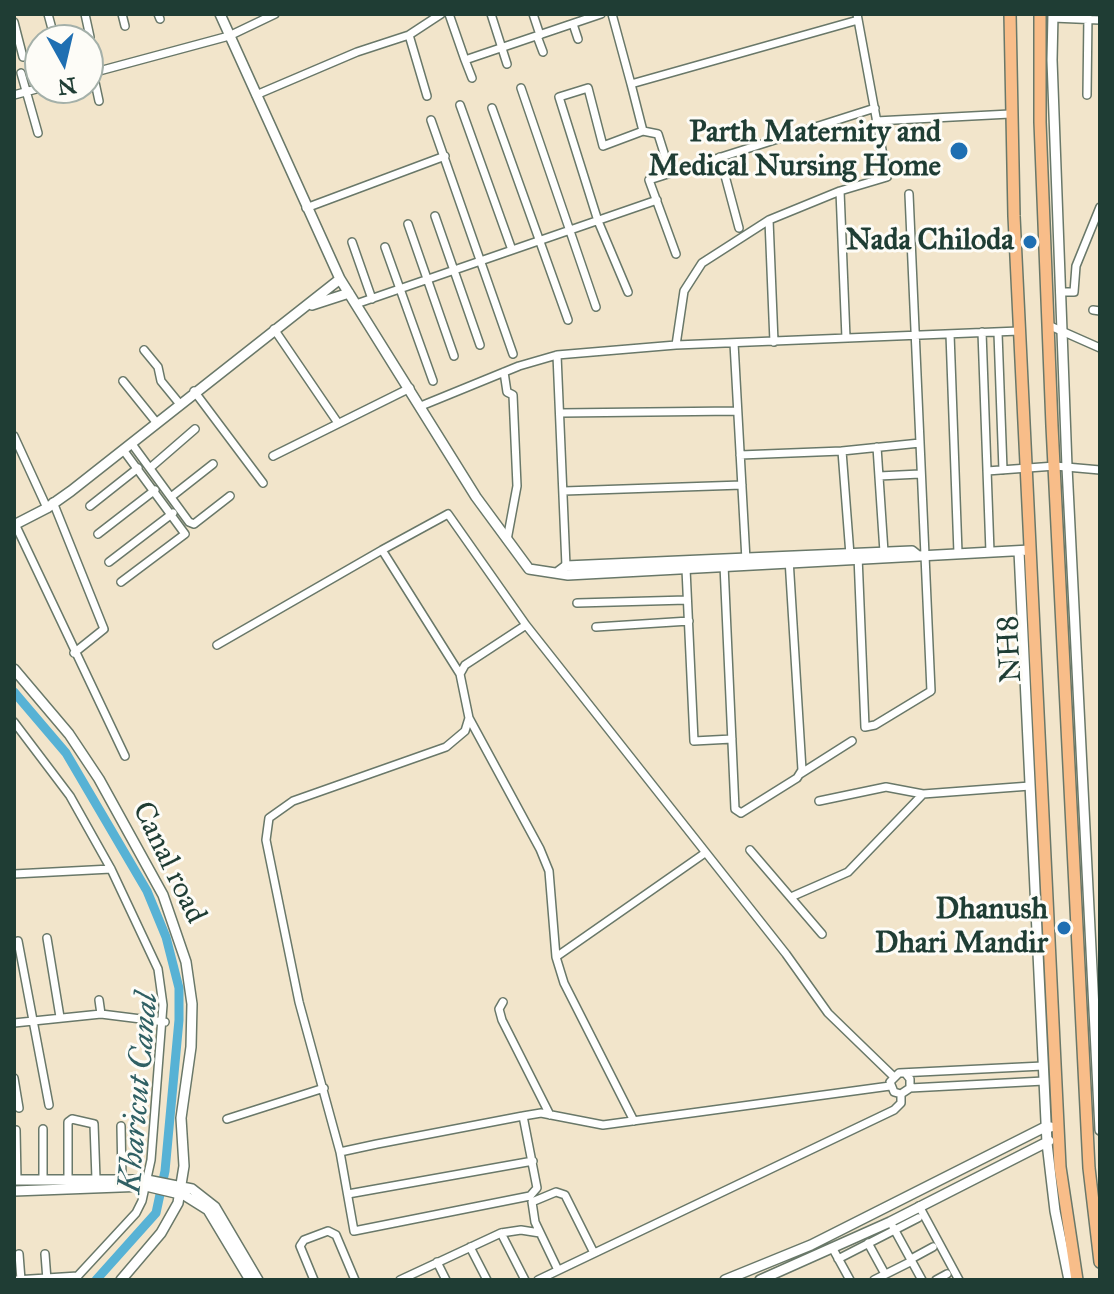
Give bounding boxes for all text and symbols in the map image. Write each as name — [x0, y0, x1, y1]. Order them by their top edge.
north arrow — [24, 24, 104, 104]
text: N — [56, 72, 78, 101]
place label: Parth Maternity and Medical Nursing Home — [648, 116, 941, 186]
marker: Parth Maternity and Medical Nursing Home — [948, 140, 970, 162]
place label: Nada Chiloda — [846, 224, 1014, 260]
marker: Nada Chiloda — [1021, 233, 1039, 251]
street label: NH8 — [991, 614, 1031, 684]
street label: Canal road — [123, 796, 213, 930]
place label: Dhanush Dhari Mandir — [875, 893, 1048, 964]
marker: Dhanush Dhari Mandir — [1055, 919, 1073, 937]
water label: Kharicut Canal — [112, 991, 168, 1195]

